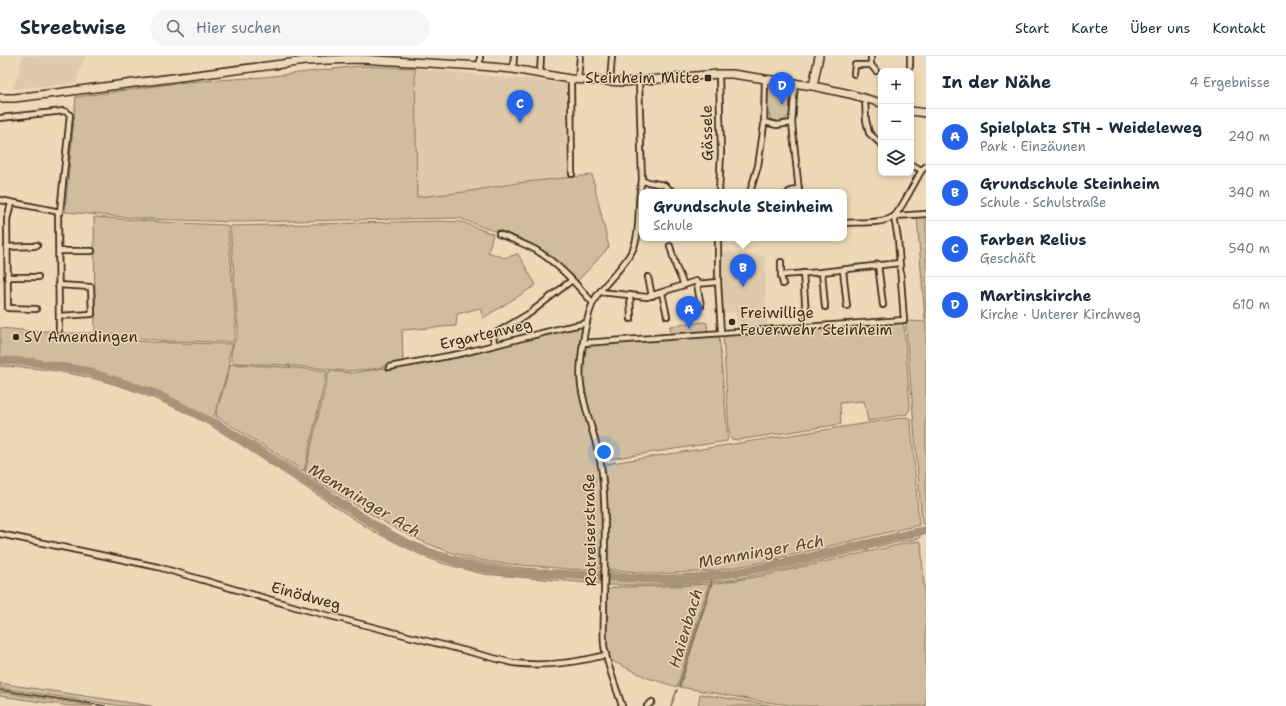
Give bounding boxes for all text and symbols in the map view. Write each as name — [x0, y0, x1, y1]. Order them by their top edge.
search box — [150, 10, 430, 46]
text: Streetwise — [20, 15, 126, 40]
icon: search — [164, 17, 186, 39]
text: Hier suchen — [196, 18, 281, 38]
text: Start — [1015, 19, 1049, 37]
text: Karte — [1071, 19, 1108, 37]
text: Über uns — [1130, 19, 1190, 37]
text: Kontakt — [1212, 19, 1266, 37]
place label: Steinheim Mitte — [585, 68, 700, 88]
map controls — [878, 68, 914, 176]
button: + — [878, 68, 914, 104]
text: In der Nähe — [942, 71, 1051, 93]
pin: D — [769, 72, 795, 105]
marker: Steinheim Mitte — [703, 73, 713, 83]
text: 4 Ergebnisse — [1190, 74, 1270, 91]
pin: C — [507, 90, 533, 123]
button: − — [878, 104, 914, 140]
street label: Gässele — [697, 105, 717, 161]
text: Spielplatz STH - Weideleweg — [980, 118, 1202, 138]
text: A — [950, 128, 960, 145]
text: 240 m — [1228, 128, 1270, 145]
text: Park · Einzäunen — [980, 138, 1086, 155]
button: layers — [878, 140, 914, 176]
text: Grundschule Steinheim — [980, 174, 1160, 194]
text: B — [951, 184, 959, 201]
text: 340 m — [1228, 184, 1270, 201]
popup — [639, 189, 847, 241]
text: Schule · Schulstraße — [980, 194, 1106, 211]
text: Grundschule Steinheim — [653, 197, 833, 217]
text: Schule — [653, 217, 693, 234]
text: Farben Relius — [980, 230, 1086, 250]
text: C — [951, 240, 959, 257]
text: 540 m — [1229, 240, 1270, 257]
text: Geschäft — [980, 250, 1036, 267]
pin: B — [730, 254, 756, 287]
text: Martinskirche — [980, 286, 1091, 306]
pin: A — [676, 296, 702, 329]
text: D — [950, 296, 960, 313]
text: 610 m — [1232, 296, 1270, 313]
place label: Freiwillige Feuerwehr Steinheim — [740, 303, 893, 340]
text: Kirche · Unterer Kirchweg — [980, 306, 1141, 323]
street label: Ergartenweg — [438, 314, 534, 354]
marker: Freiwillige Feuerwehr Steinheim — [727, 317, 737, 327]
place label: SV Amendingen — [24, 327, 138, 347]
marker: SV Amendingen — [11, 332, 21, 342]
your location — [594, 442, 614, 462]
water label: Memminger Ach — [305, 459, 425, 542]
street label: Rotreiserstraße — [579, 473, 601, 587]
water label: Memminger Ach — [697, 530, 826, 573]
street label: Einödweg — [269, 577, 343, 615]
water label: Haienbach — [663, 586, 708, 670]

